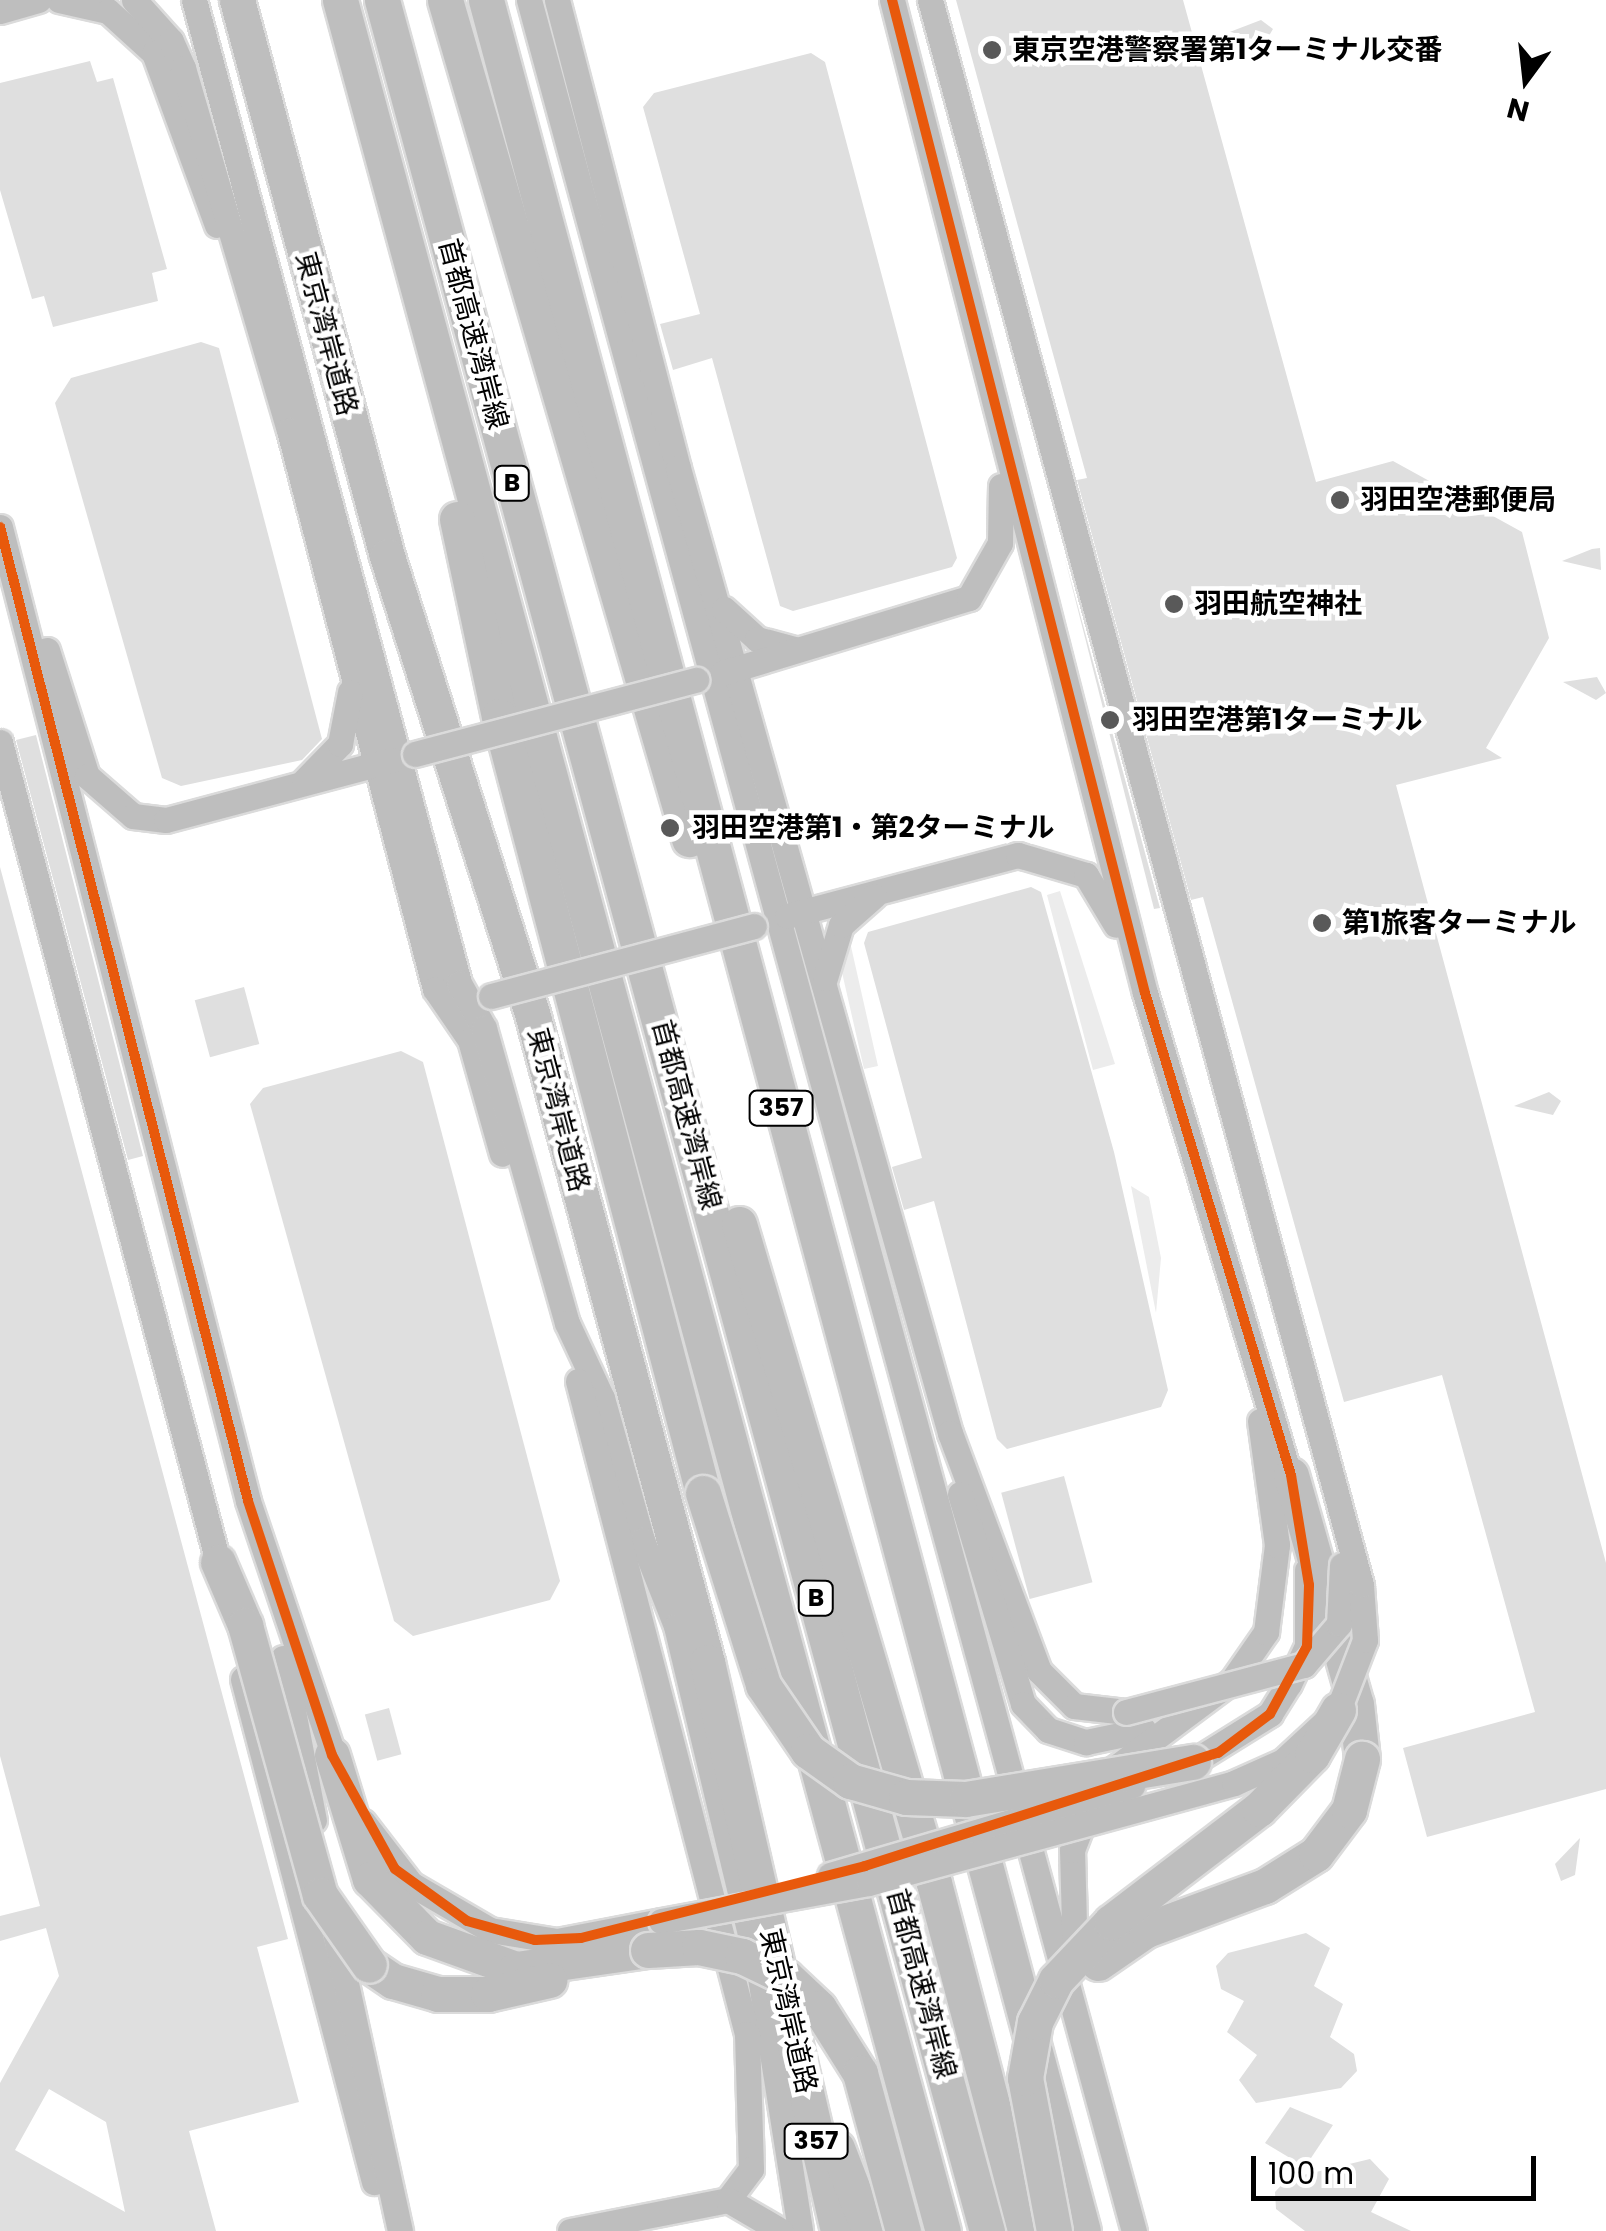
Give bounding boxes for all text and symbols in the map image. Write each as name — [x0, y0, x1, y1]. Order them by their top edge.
north arrow — [1476, 30, 1576, 130]
place label: 東京空港警察署第1ターミナル交番 — [1012, 33, 1443, 67]
marker: 東京空港警察署第1ターミナル交番 — [981, 39, 1003, 61]
text: N — [1503, 88, 1533, 131]
street label: 首都高速湾岸線 — [431, 235, 515, 433]
street label: 東京湾岸道路 — [288, 249, 364, 419]
road number: B — [492, 463, 532, 503]
place label: 羽田空港郵便局 — [1360, 483, 1556, 517]
marker: 羽田空港郵便局 — [1329, 489, 1351, 511]
place label: 羽田航空神社 — [1194, 587, 1362, 621]
marker: 羽田航空神社 — [1163, 593, 1185, 615]
place label: 羽田空港第1ターミナル — [1132, 703, 1423, 737]
marker: 羽田空港第1ターミナル — [1097, 707, 1123, 733]
place label: 羽田空港第1・第2ターミナル — [692, 811, 1055, 845]
marker: 羽田空港第1・第2ターミナル — [657, 815, 683, 841]
place label: 第1旅客ターミナル — [1342, 906, 1577, 940]
marker: 第1旅客ターミナル — [1311, 912, 1333, 934]
street label: 首都高速湾岸線 — [644, 1016, 728, 1214]
street label: 東京湾岸道路 — [520, 1025, 596, 1195]
road number: 357 — [748, 1088, 814, 1128]
road number: B — [796, 1578, 836, 1618]
street label: 首都高速湾岸線 — [879, 1885, 963, 2083]
street label: 東京湾岸道路 — [753, 1925, 823, 2097]
road number: 357 — [784, 2121, 848, 2161]
scale bar — [1256, 2136, 1541, 2198]
text: 100 m — [1268, 2152, 1354, 2195]

